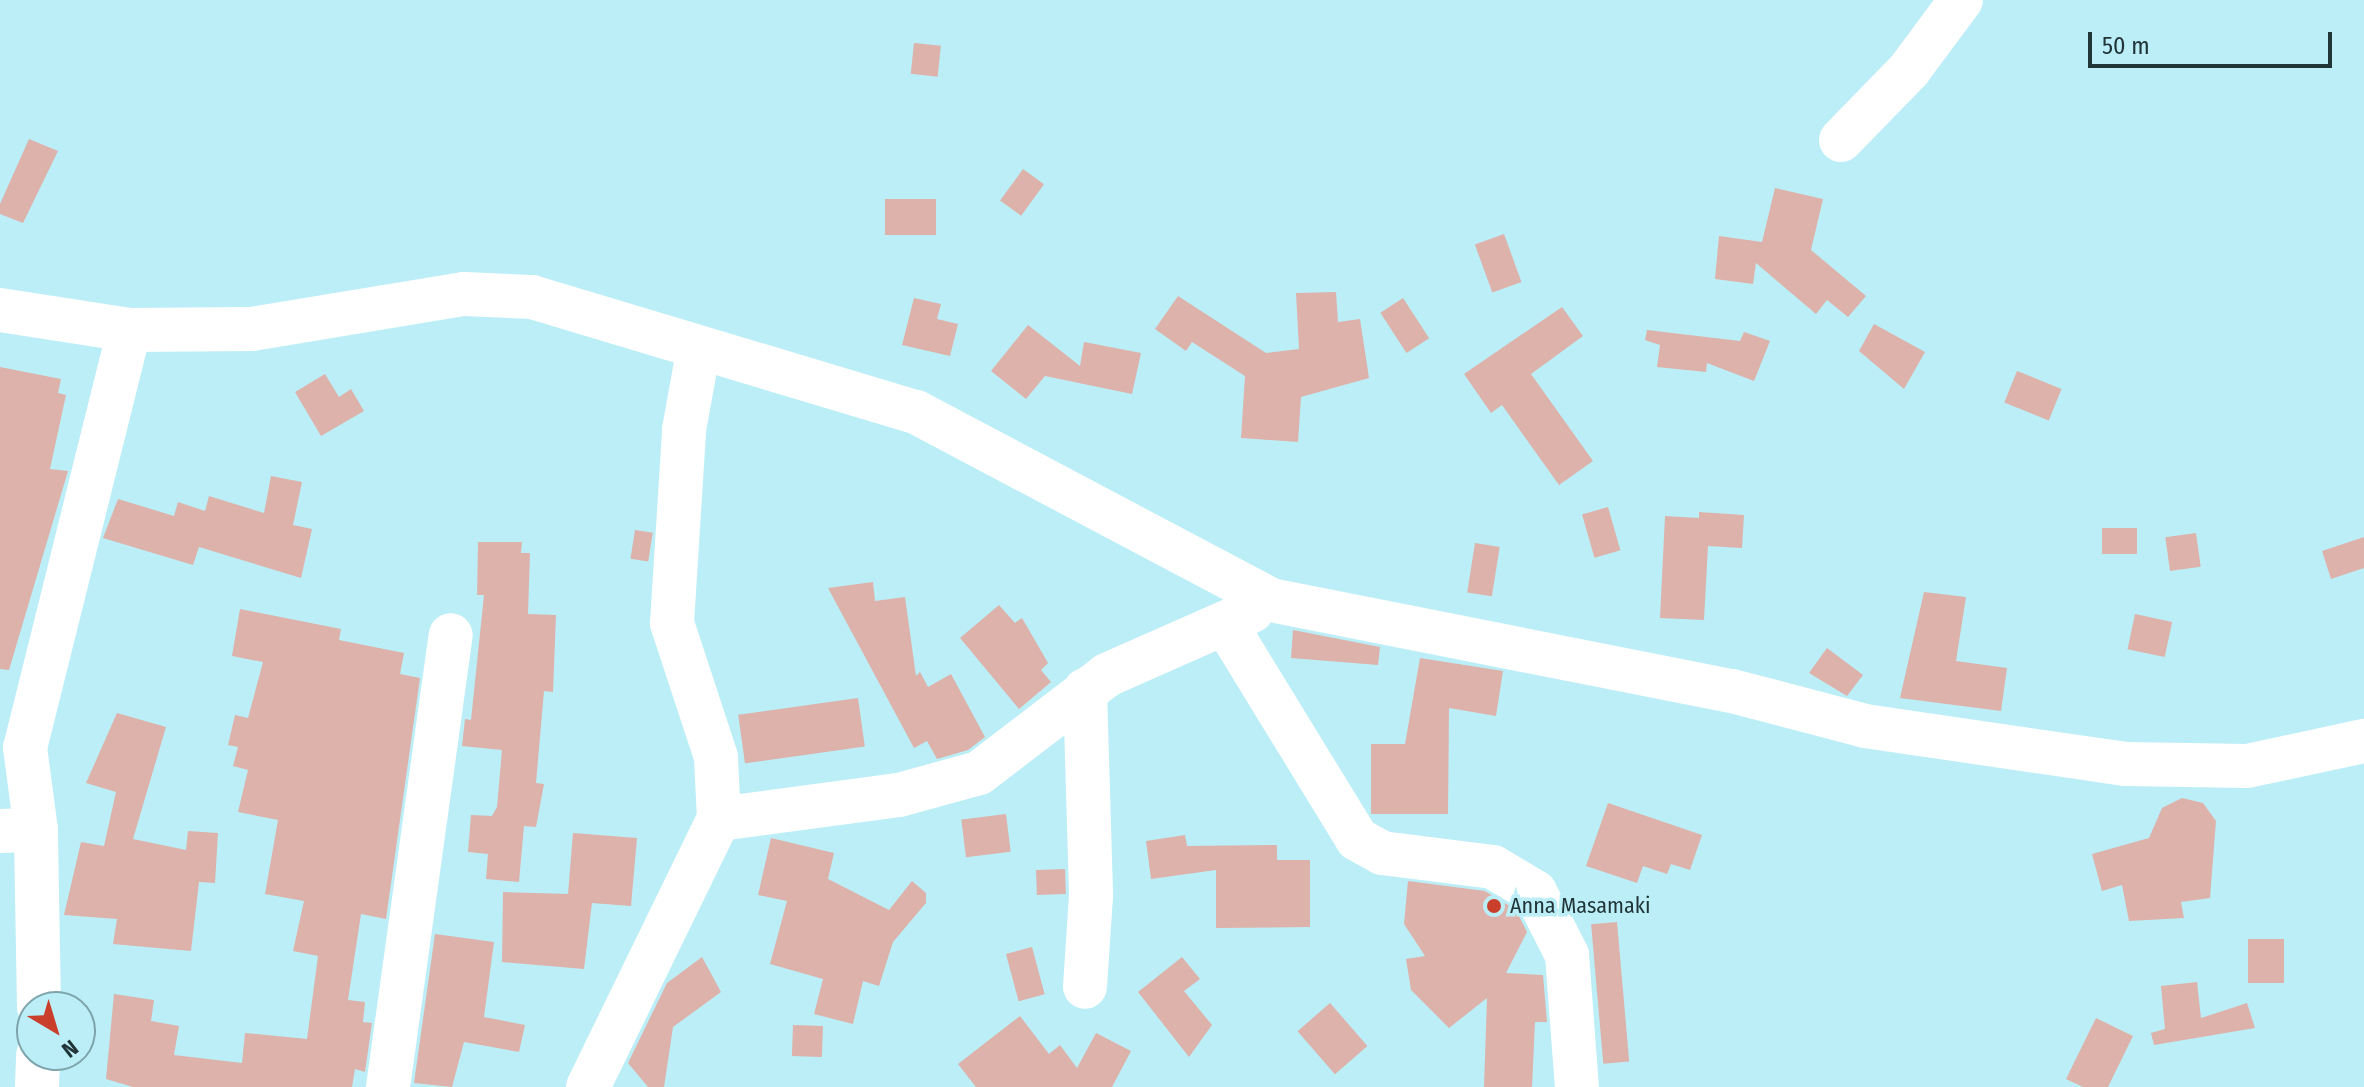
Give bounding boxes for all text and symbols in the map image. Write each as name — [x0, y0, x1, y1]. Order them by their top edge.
scale bar — [2092, 16, 2336, 66]
text: 50 m — [2102, 32, 2150, 60]
place label: Anna Masamaki — [1510, 893, 1650, 919]
marker: Anna Masamaki — [1485, 897, 1503, 915]
north arrow — [16, 991, 96, 1071]
text: N — [56, 1034, 83, 1063]

